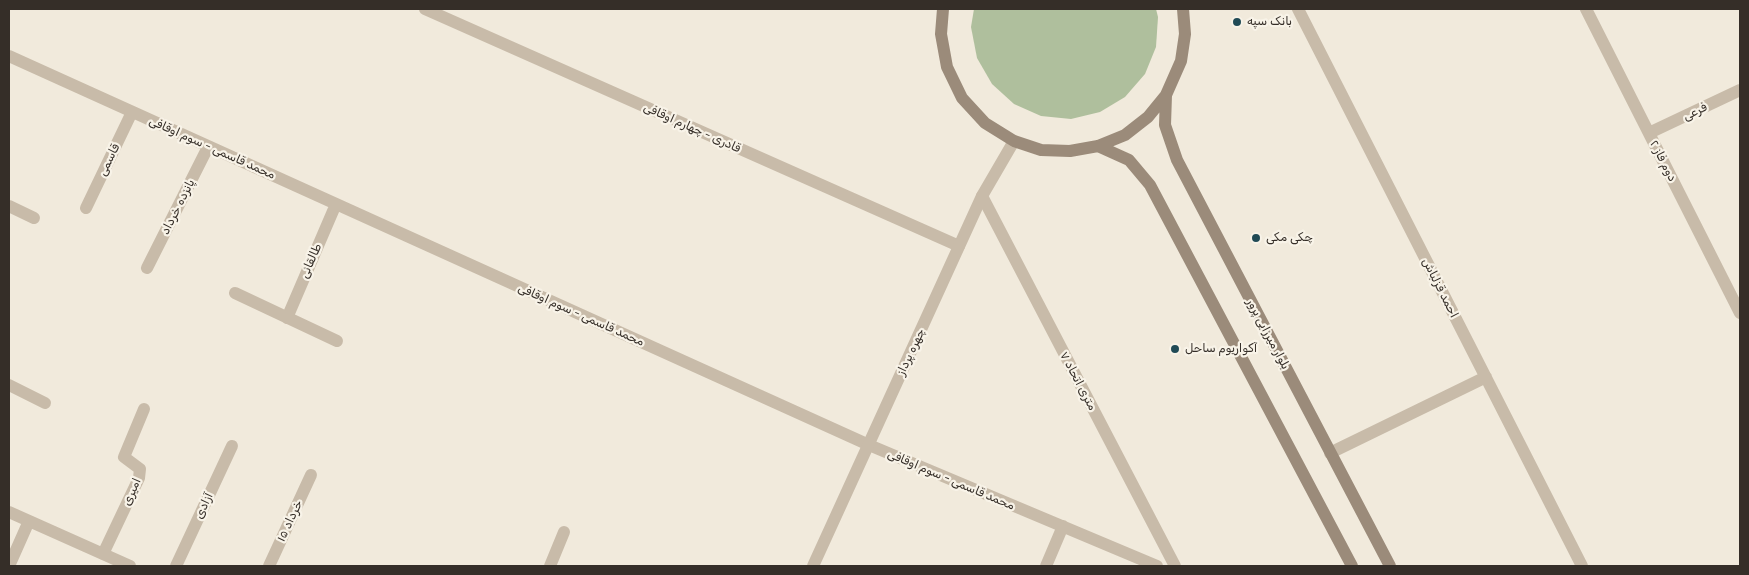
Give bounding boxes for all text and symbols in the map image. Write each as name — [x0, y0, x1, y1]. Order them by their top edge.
place label: بانک سپه — [1247, 15, 1292, 29]
marker: بانک سپه — [1231, 16, 1243, 28]
street label: قادری - چهارم اوقافی — [641, 100, 743, 156]
street label: فرعی — [1681, 100, 1709, 124]
street label: محمد قاسمی - سوم اوقافی — [147, 114, 277, 182]
street label: دوم فاز ۲ — [1647, 138, 1679, 184]
street label: قاسمی — [95, 141, 123, 179]
street label: پانزده خرداد — [158, 177, 198, 237]
place label: چکی مکی — [1266, 231, 1313, 245]
marker: چکی مکی — [1250, 232, 1262, 244]
street label: طالقانی — [297, 241, 325, 281]
street label: احمد قزلباش — [1419, 256, 1461, 320]
street label: محمد قاسمی - سوم اوقافی — [516, 281, 646, 349]
street label: بلوار میرزایی پرور — [1243, 296, 1293, 372]
street label: چهره پرداز — [894, 326, 928, 378]
place label: آکواریوم ساحل — [1185, 342, 1257, 356]
marker: آکواریوم ساحل — [1169, 343, 1181, 355]
street label: ۷ متری اتحاد — [1057, 349, 1099, 413]
street label: محمد قاسمی - سوم اوقافی — [885, 447, 1017, 513]
street label: امیری — [120, 476, 144, 508]
street label: آزادی — [192, 491, 216, 521]
street label: ۱۵ خرداد — [274, 498, 306, 544]

